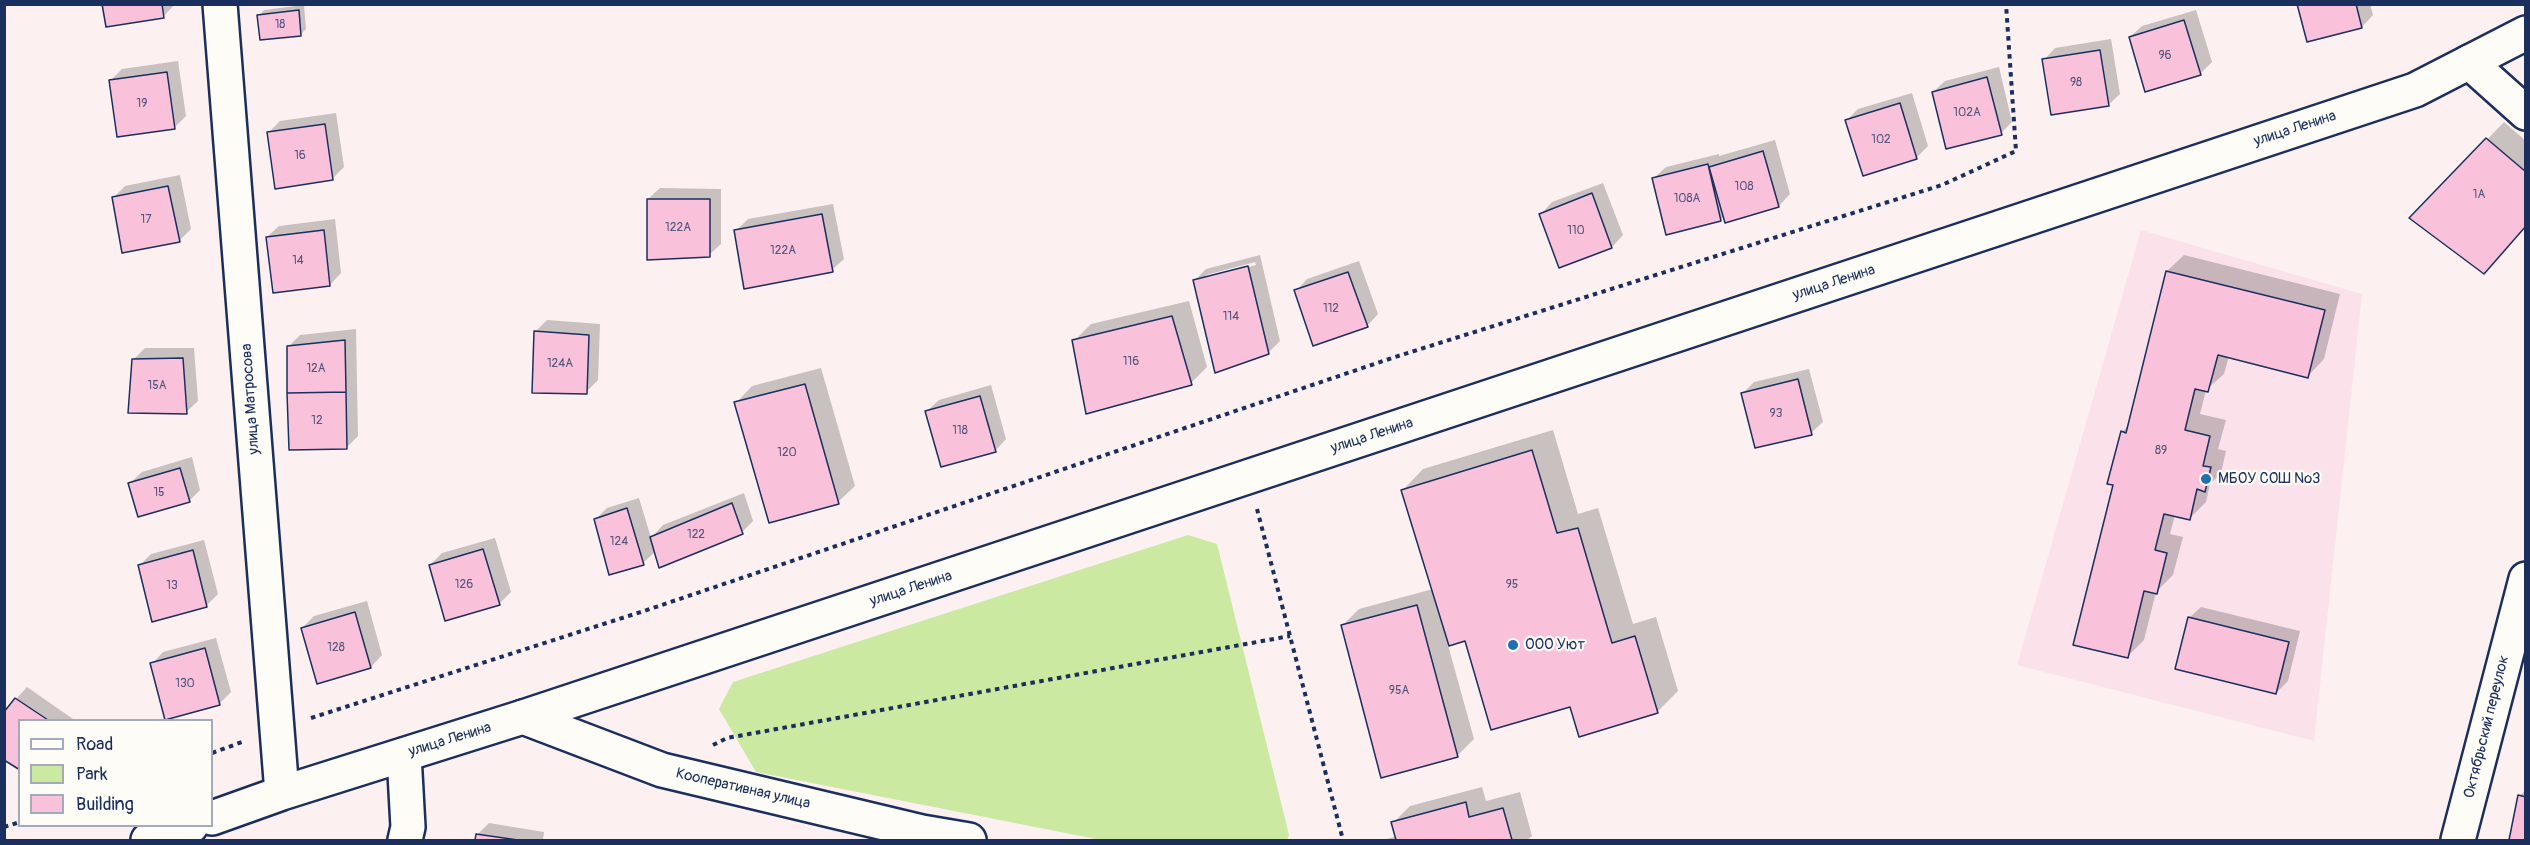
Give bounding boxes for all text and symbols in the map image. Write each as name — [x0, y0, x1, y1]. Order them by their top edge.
house number: 18 — [275, 18, 285, 32]
house number: 96 — [2158, 49, 2172, 63]
house number: 98 — [2070, 76, 2082, 90]
house number: 19 — [137, 97, 147, 111]
house number: 102А — [1953, 106, 1981, 120]
street label: улица Ленина — [2252, 107, 2338, 151]
house number: 102 — [1871, 133, 1891, 147]
house number: 16 — [294, 149, 306, 163]
house number: 108 — [1735, 180, 1753, 194]
house number: 1А — [2473, 188, 2485, 202]
house number: 108А — [1674, 192, 1700, 206]
house number: 17 — [140, 213, 152, 227]
house number: 122А — [665, 221, 691, 235]
house number: 110 — [1567, 224, 1585, 238]
house number: 122А — [770, 244, 796, 258]
house number: 14 — [292, 254, 304, 268]
street label: улица Ленина — [1791, 261, 1877, 305]
house number: 112 — [1323, 302, 1339, 316]
house number: 114 — [1223, 310, 1239, 324]
street label: улица Матросова — [238, 343, 264, 455]
house number: 116 — [1123, 355, 1139, 369]
house number: 124А — [547, 357, 573, 371]
house number: 12А — [306, 362, 326, 376]
house number: 15А — [148, 379, 166, 393]
house number: 93 — [1770, 407, 1782, 421]
house number: 12 — [311, 414, 323, 428]
street label: улица Ленина — [1329, 414, 1415, 458]
house number: 118 — [952, 424, 968, 438]
house number: 89 — [2155, 444, 2167, 458]
house number: 120 — [777, 446, 797, 460]
place label: МБОУ СОШ №3 — [2218, 470, 2320, 488]
marker: МБОУ СОШ №3 — [2199, 472, 2213, 486]
house number: 15 — [153, 486, 165, 500]
house number: 122 — [687, 528, 705, 542]
house number: 124 — [610, 535, 628, 549]
street label: улица Ленина — [868, 567, 954, 611]
house number: 126 — [455, 578, 473, 592]
house number: 95 — [1506, 578, 1518, 592]
house number: 13 — [166, 579, 178, 593]
place label: ООО Уют — [1525, 636, 1585, 654]
marker: ООО Уют — [1506, 638, 1520, 652]
house number: 128 — [327, 641, 345, 655]
street label: Октябрьский переулок — [2461, 654, 2513, 800]
house number: 130 — [175, 677, 195, 691]
house number: 95А — [1389, 684, 1409, 698]
legend — [18, 719, 213, 827]
street label: улица Ленина — [406, 719, 494, 761]
text: Road — [76, 733, 113, 756]
text: Park — [76, 763, 108, 786]
street label: Кооперативная улица — [674, 765, 812, 813]
text: Building — [76, 793, 134, 816]

